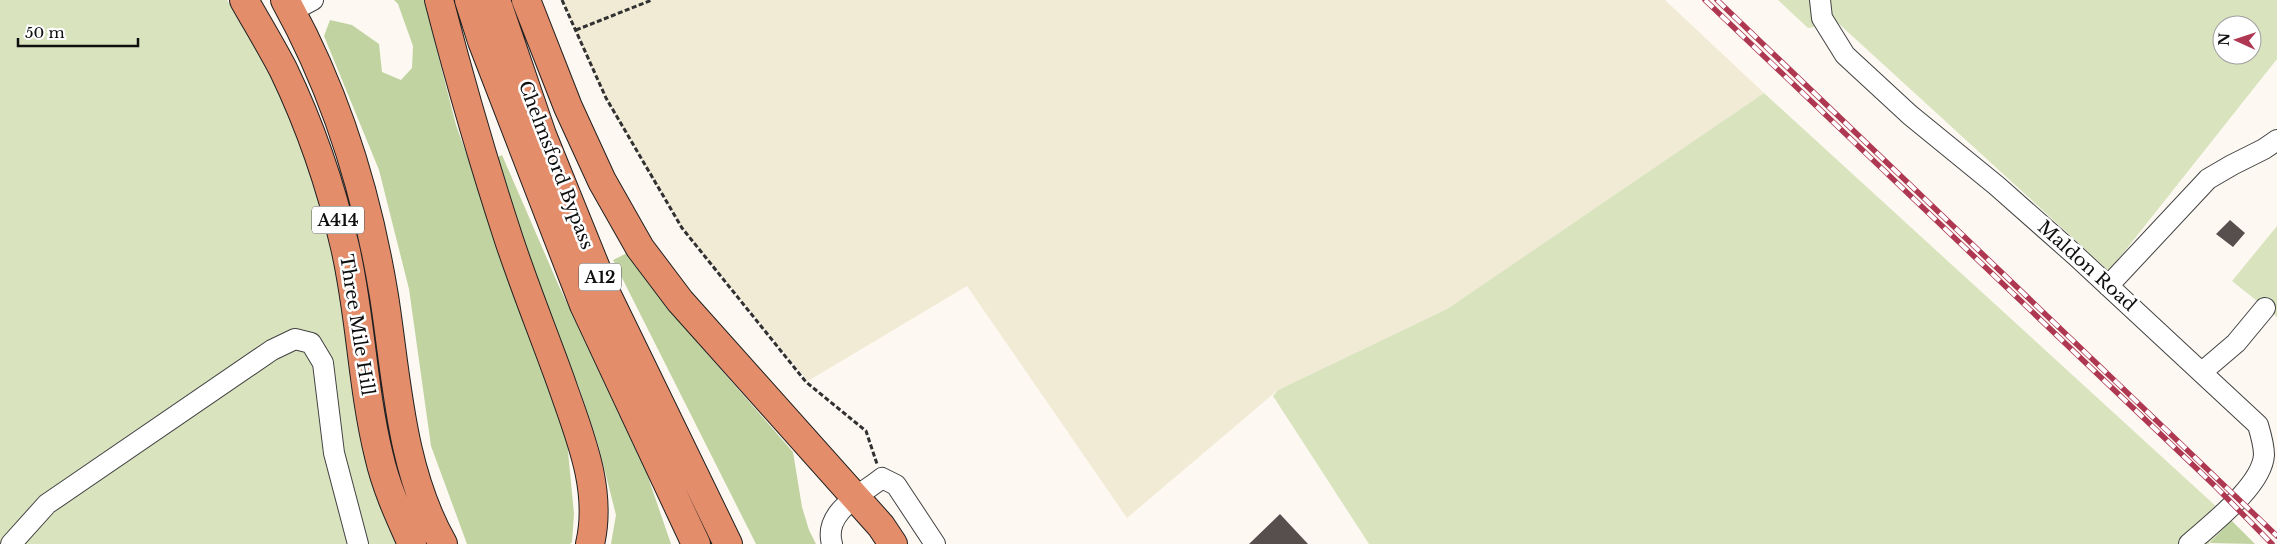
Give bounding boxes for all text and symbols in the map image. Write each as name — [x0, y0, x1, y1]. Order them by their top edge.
scale bar — [18, 15, 138, 47]
north arrow — [2212, 15, 2262, 65]
text: 50 m — [25, 23, 65, 42]
text: N — [2215, 32, 2233, 46]
street label: Chelmsford Bypass — [514, 78, 598, 252]
road number: A414 — [312, 206, 364, 234]
street label: Maldon Road — [2033, 216, 2141, 316]
street label: Three Mile Hill — [335, 253, 379, 397]
road number: A12 — [579, 264, 621, 290]

